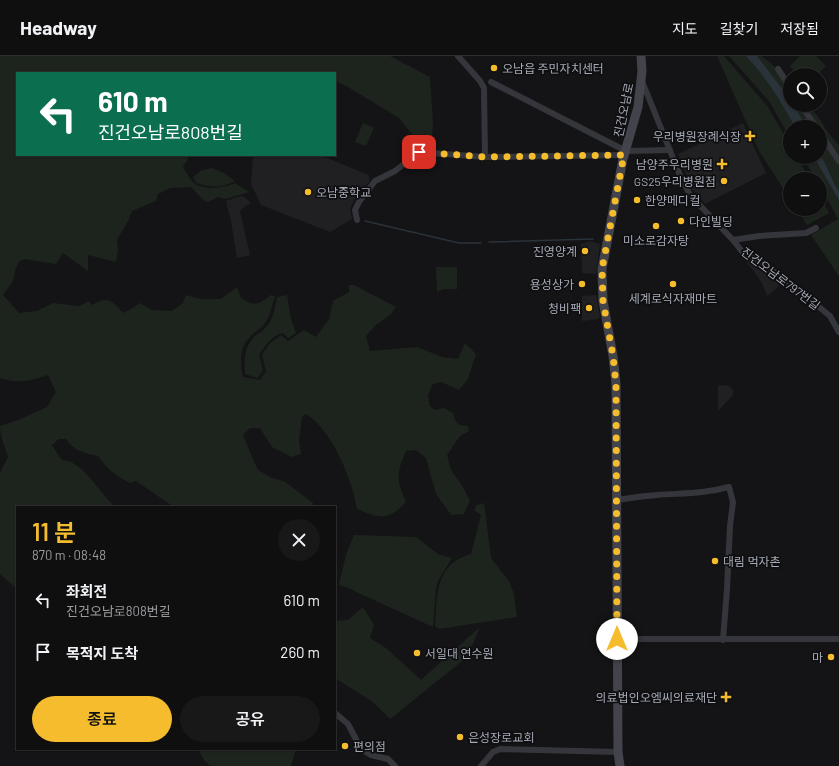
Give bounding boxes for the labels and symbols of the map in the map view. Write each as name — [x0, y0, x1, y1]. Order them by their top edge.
place label: 오남읍 주민자치센터 — [502, 61, 604, 75]
marker: 오남읍 주민자치센터 — [489, 63, 499, 73]
street label: 진건오남로 — [610, 82, 636, 138]
place label: 우리병원장례식장 — [653, 129, 741, 143]
marker: 우리병원장례식장 — [744, 130, 756, 142]
pin — [402, 135, 436, 169]
place label: 남양주우리병원 — [636, 157, 713, 171]
marker: 남양주우리병원 — [716, 158, 728, 170]
place label: GS25우리병원점 — [634, 174, 716, 188]
marker: GS25우리병원점 — [719, 176, 729, 186]
place label: 오남중학교 — [316, 185, 371, 199]
marker: 오남중학교 — [303, 187, 313, 197]
place label: 한양메디컬 — [645, 193, 700, 207]
marker: 한양메디컬 — [632, 195, 642, 205]
place label: 다인빌딩 — [689, 214, 733, 228]
marker: 다인빌딩 — [676, 216, 686, 226]
marker: 미소로감자탕 — [651, 221, 661, 231]
place label: 미소로감자탕 — [623, 233, 689, 247]
place label: 진영양계 — [533, 244, 577, 258]
street label: 진건오남로797번길 — [739, 244, 823, 312]
marker: 진영양계 — [580, 246, 590, 256]
place label: 용성상가 — [530, 277, 574, 291]
marker: 용성상가 — [577, 279, 587, 289]
marker: 세계로식자재마트 — [668, 279, 678, 289]
place label: 세계로식자재마트 — [629, 291, 717, 305]
place label: 청비팩 — [548, 301, 581, 315]
marker: 청비팩 — [584, 303, 594, 313]
place label: 대림 먹자촌 — [723, 554, 781, 568]
marker: 대림 먹자촌 — [710, 556, 720, 566]
position arrow — [596, 618, 638, 660]
place label: 서일대 연수원 — [425, 646, 494, 660]
marker: 서일대 연수원 — [412, 648, 422, 658]
place label: 마 — [812, 650, 823, 664]
marker: 마 — [826, 652, 836, 662]
place label: 의료법인오엠씨의료재단 — [596, 690, 717, 704]
marker: 의료법인오엠씨의료재단 — [720, 691, 732, 703]
place label: 은성장로교회 — [468, 730, 534, 744]
marker: 은성장로교회 — [455, 732, 465, 742]
place label: 편의점 — [353, 739, 386, 753]
marker: 편의점 — [340, 741, 350, 751]

